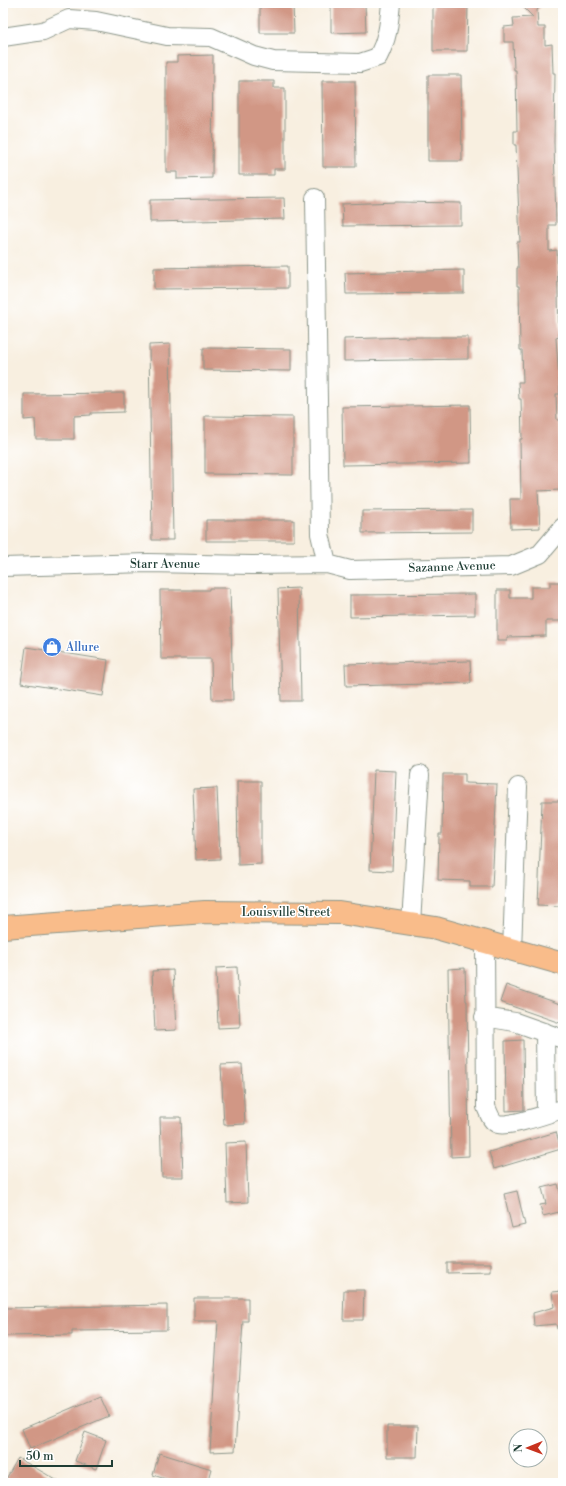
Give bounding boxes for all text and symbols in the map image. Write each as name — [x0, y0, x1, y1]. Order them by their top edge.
street label: Starr Avenue — [130, 557, 200, 572]
street label: Sazanne Avenue — [408, 558, 496, 576]
shop icon: Allure — [41, 636, 63, 658]
place label: Allure — [65, 640, 99, 655]
street label: Louisville Street — [241, 905, 331, 920]
north arrow — [508, 1428, 548, 1468]
scale bar — [20, 1442, 112, 1468]
text: N — [512, 1443, 526, 1453]
text: 50 m — [26, 1449, 54, 1464]

